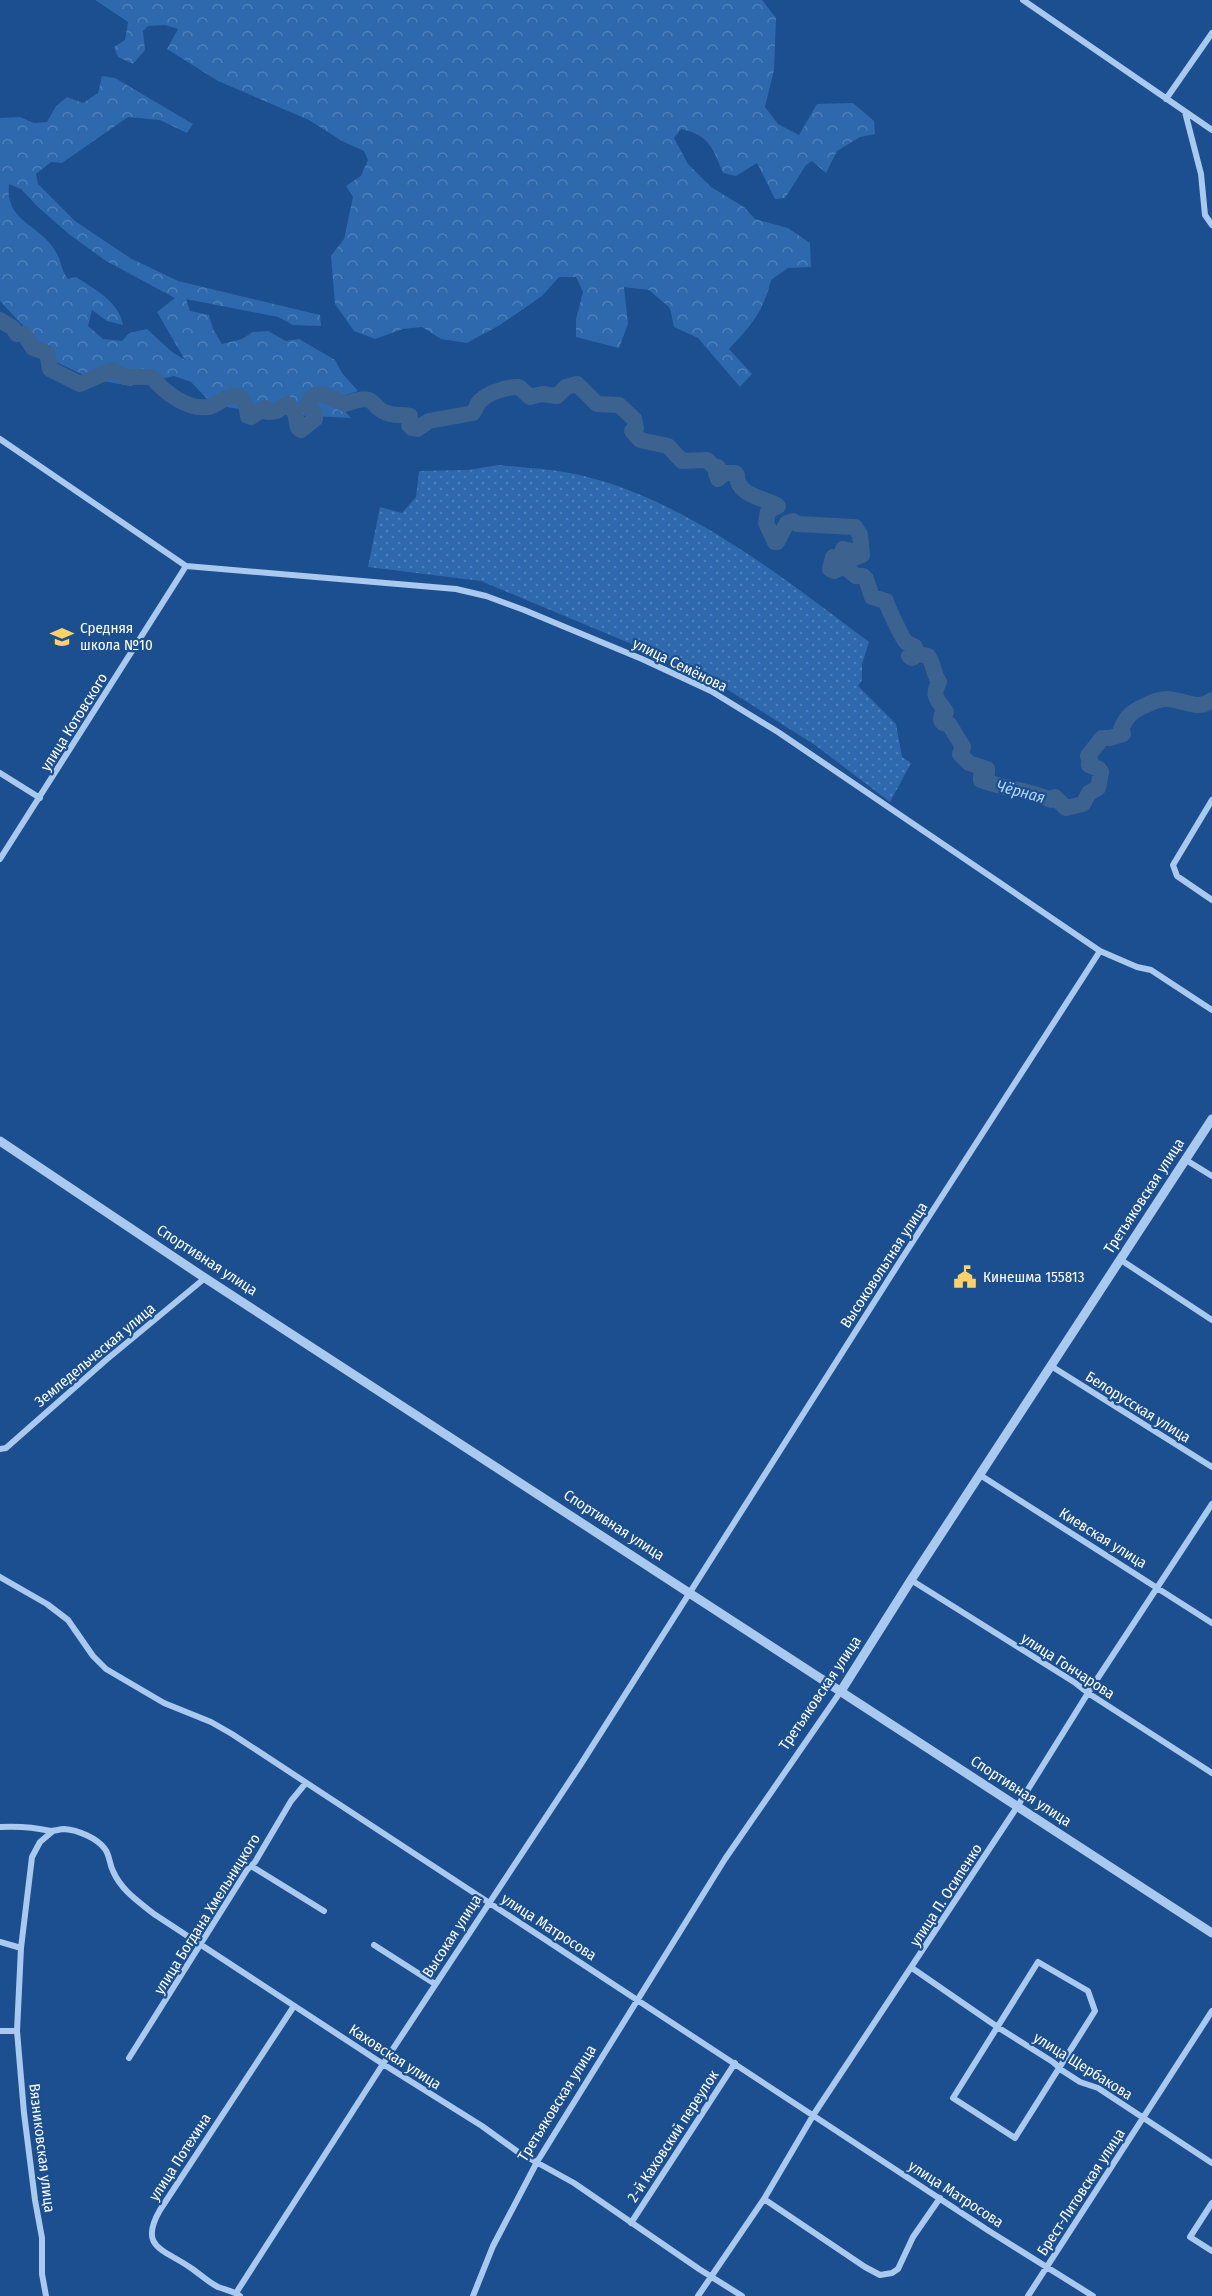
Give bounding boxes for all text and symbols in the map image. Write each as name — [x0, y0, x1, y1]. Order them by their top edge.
place label: Средняя школа №10 — [80, 619, 153, 654]
school or university icon: Средняя школа №10 — [49, 624, 75, 650]
street label: улица Семёнова — [630, 634, 730, 696]
street label: улица Котовского — [37, 670, 111, 774]
water label: Чёрная — [995, 776, 1047, 807]
street label: Третьяковская улица — [1100, 1135, 1188, 1257]
street label: Высоковольтная улица — [837, 1199, 931, 1331]
street label: Спортивная улица — [153, 1221, 261, 1299]
public building icon: Кинешма 155813 — [952, 1264, 978, 1290]
place label: Кинешма 155813 — [983, 1268, 1085, 1286]
street label: Земледельческая улица — [31, 1299, 159, 1411]
street label: Белорусская улица — [1082, 1367, 1194, 1447]
street label: Спортивная улица — [560, 1486, 668, 1564]
street label: Киевская улица — [1056, 1504, 1150, 1572]
street label: улица Гончарова — [1018, 1629, 1118, 1703]
street label: Третьяковская улица — [775, 1632, 865, 1754]
street label: Спортивная улица — [967, 1752, 1075, 1830]
street label: улица Богдана Хмельницкого — [150, 1830, 264, 1998]
street label: улица П. Осипенко — [906, 1840, 986, 1950]
street label: улица Матросова — [498, 1890, 600, 1964]
street label: Высокая улица — [419, 1891, 485, 1981]
street label: Каховская улица — [346, 2021, 444, 2093]
street label: улица Щербакова — [1030, 2028, 1136, 2104]
street label: Третьяковская улица — [514, 2041, 600, 2165]
street label: 2-й Каховский переулок — [624, 2067, 722, 2205]
street label: Вязниковская улица — [25, 2083, 59, 2213]
street label: улица Потехина — [145, 2110, 215, 2204]
street label: Брест-Литовская улица — [1033, 2125, 1129, 2259]
street label: улица Матросова — [905, 2157, 1007, 2231]

